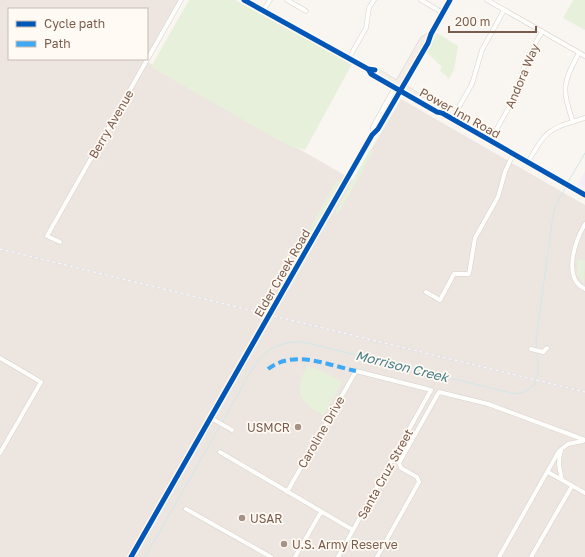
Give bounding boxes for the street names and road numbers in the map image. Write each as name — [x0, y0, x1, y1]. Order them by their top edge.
street label: Andora Way — [502, 41, 542, 111]
street label: Power Inn Road — [417, 85, 503, 141]
street label: Berry Avenue — [85, 87, 137, 161]
street label: Elder Creek Road — [251, 226, 313, 320]
street label: Caroline Drive — [294, 393, 348, 471]
street label: Santa Cruz Street — [354, 426, 416, 522]

